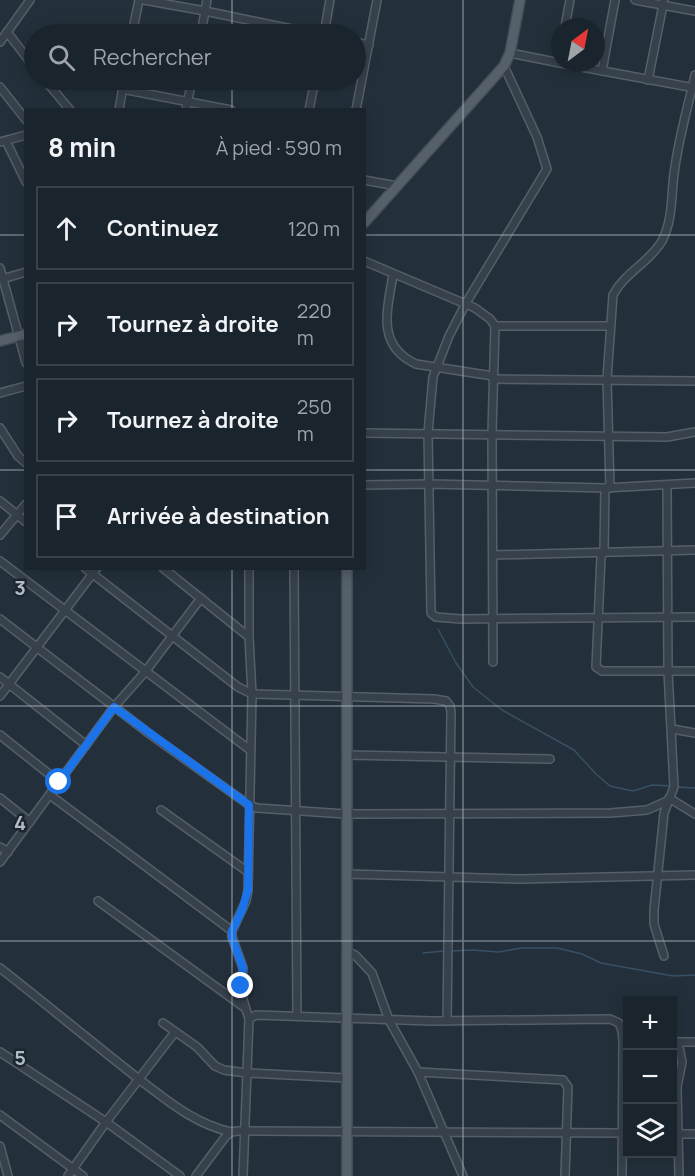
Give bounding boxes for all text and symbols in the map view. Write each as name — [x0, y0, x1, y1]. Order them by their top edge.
north arrow — [551, 18, 605, 72]
search box — [24, 24, 366, 90]
icon: search — [45, 41, 78, 74]
text: Rechercher — [93, 42, 212, 72]
text: 8 min — [48, 129, 116, 165]
text: À pied · 590 m — [216, 134, 342, 161]
icon: ahead — [50, 212, 83, 245]
text: Continuez — [107, 213, 219, 243]
text: 120 m — [288, 215, 340, 242]
text: 220 m — [297, 297, 332, 351]
icon: right — [50, 308, 83, 341]
text: Tournez à droite — [107, 309, 279, 339]
text: 250 m — [297, 393, 332, 447]
icon: right — [50, 404, 83, 437]
text: Tournez à droite — [107, 405, 279, 435]
icon: arrive — [50, 500, 83, 533]
text: Arrivée à destination — [107, 501, 330, 531]
text: 3 — [14, 574, 26, 601]
route start — [45, 768, 71, 794]
text: 4 — [14, 809, 26, 836]
route end — [227, 972, 253, 998]
map controls — [623, 996, 677, 1158]
button: + — [623, 996, 677, 1050]
text: 5 — [14, 1044, 26, 1071]
button: − — [623, 1050, 677, 1104]
button: layers — [623, 1104, 677, 1158]

